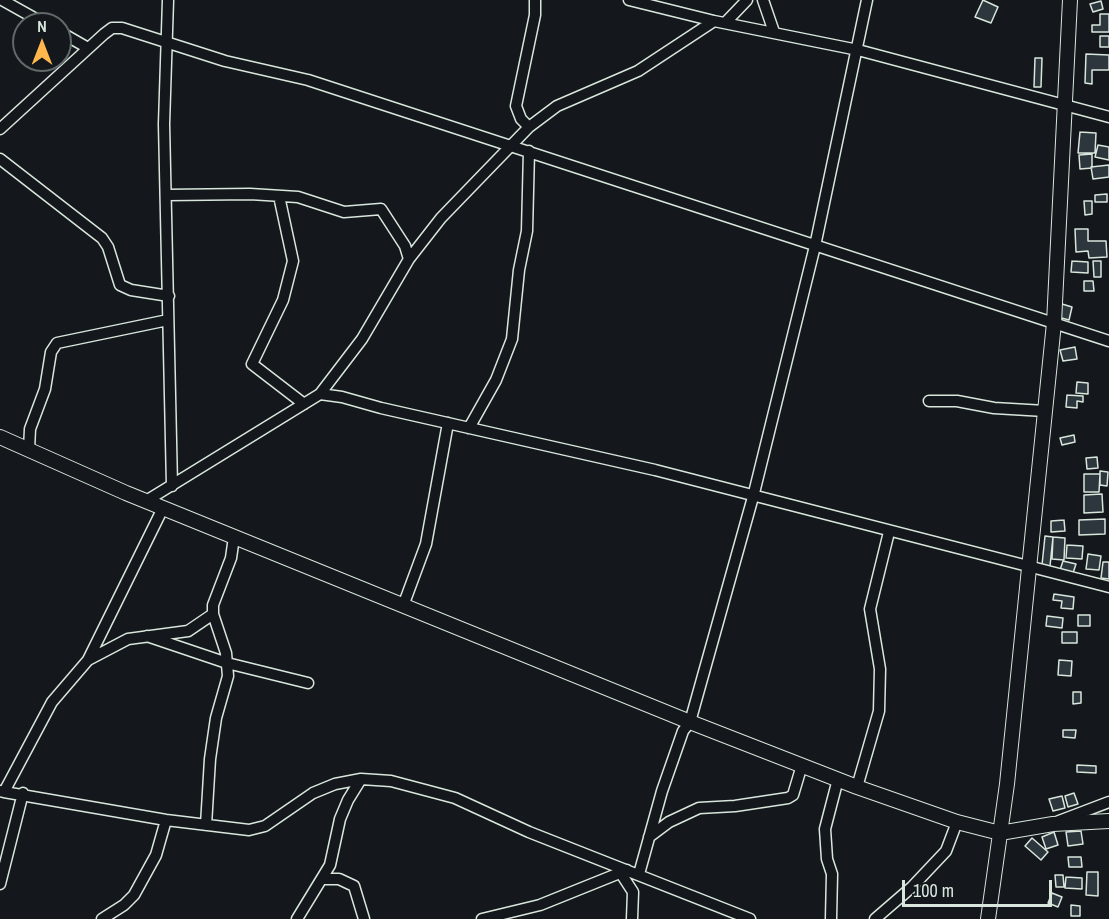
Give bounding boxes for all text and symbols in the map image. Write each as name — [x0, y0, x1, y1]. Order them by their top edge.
north arrow — [12, 12, 72, 72]
text: N — [37, 15, 47, 37]
scale bar — [905, 868, 1055, 906]
text: 100 m — [913, 878, 954, 903]

